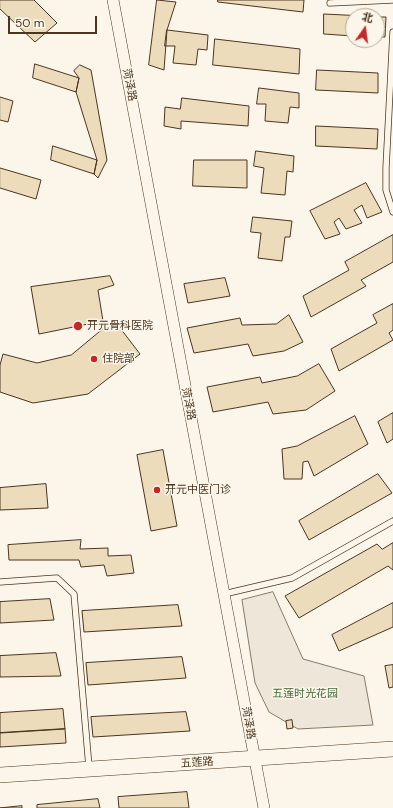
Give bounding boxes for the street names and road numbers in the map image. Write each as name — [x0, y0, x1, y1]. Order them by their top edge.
street label: 菏泽路 — [119, 68, 139, 102]
street label: 菏泽路 — [178, 387, 198, 421]
street label: 菏泽路 — [239, 706, 257, 740]
street label: 五莲路 — [180, 755, 214, 771]

